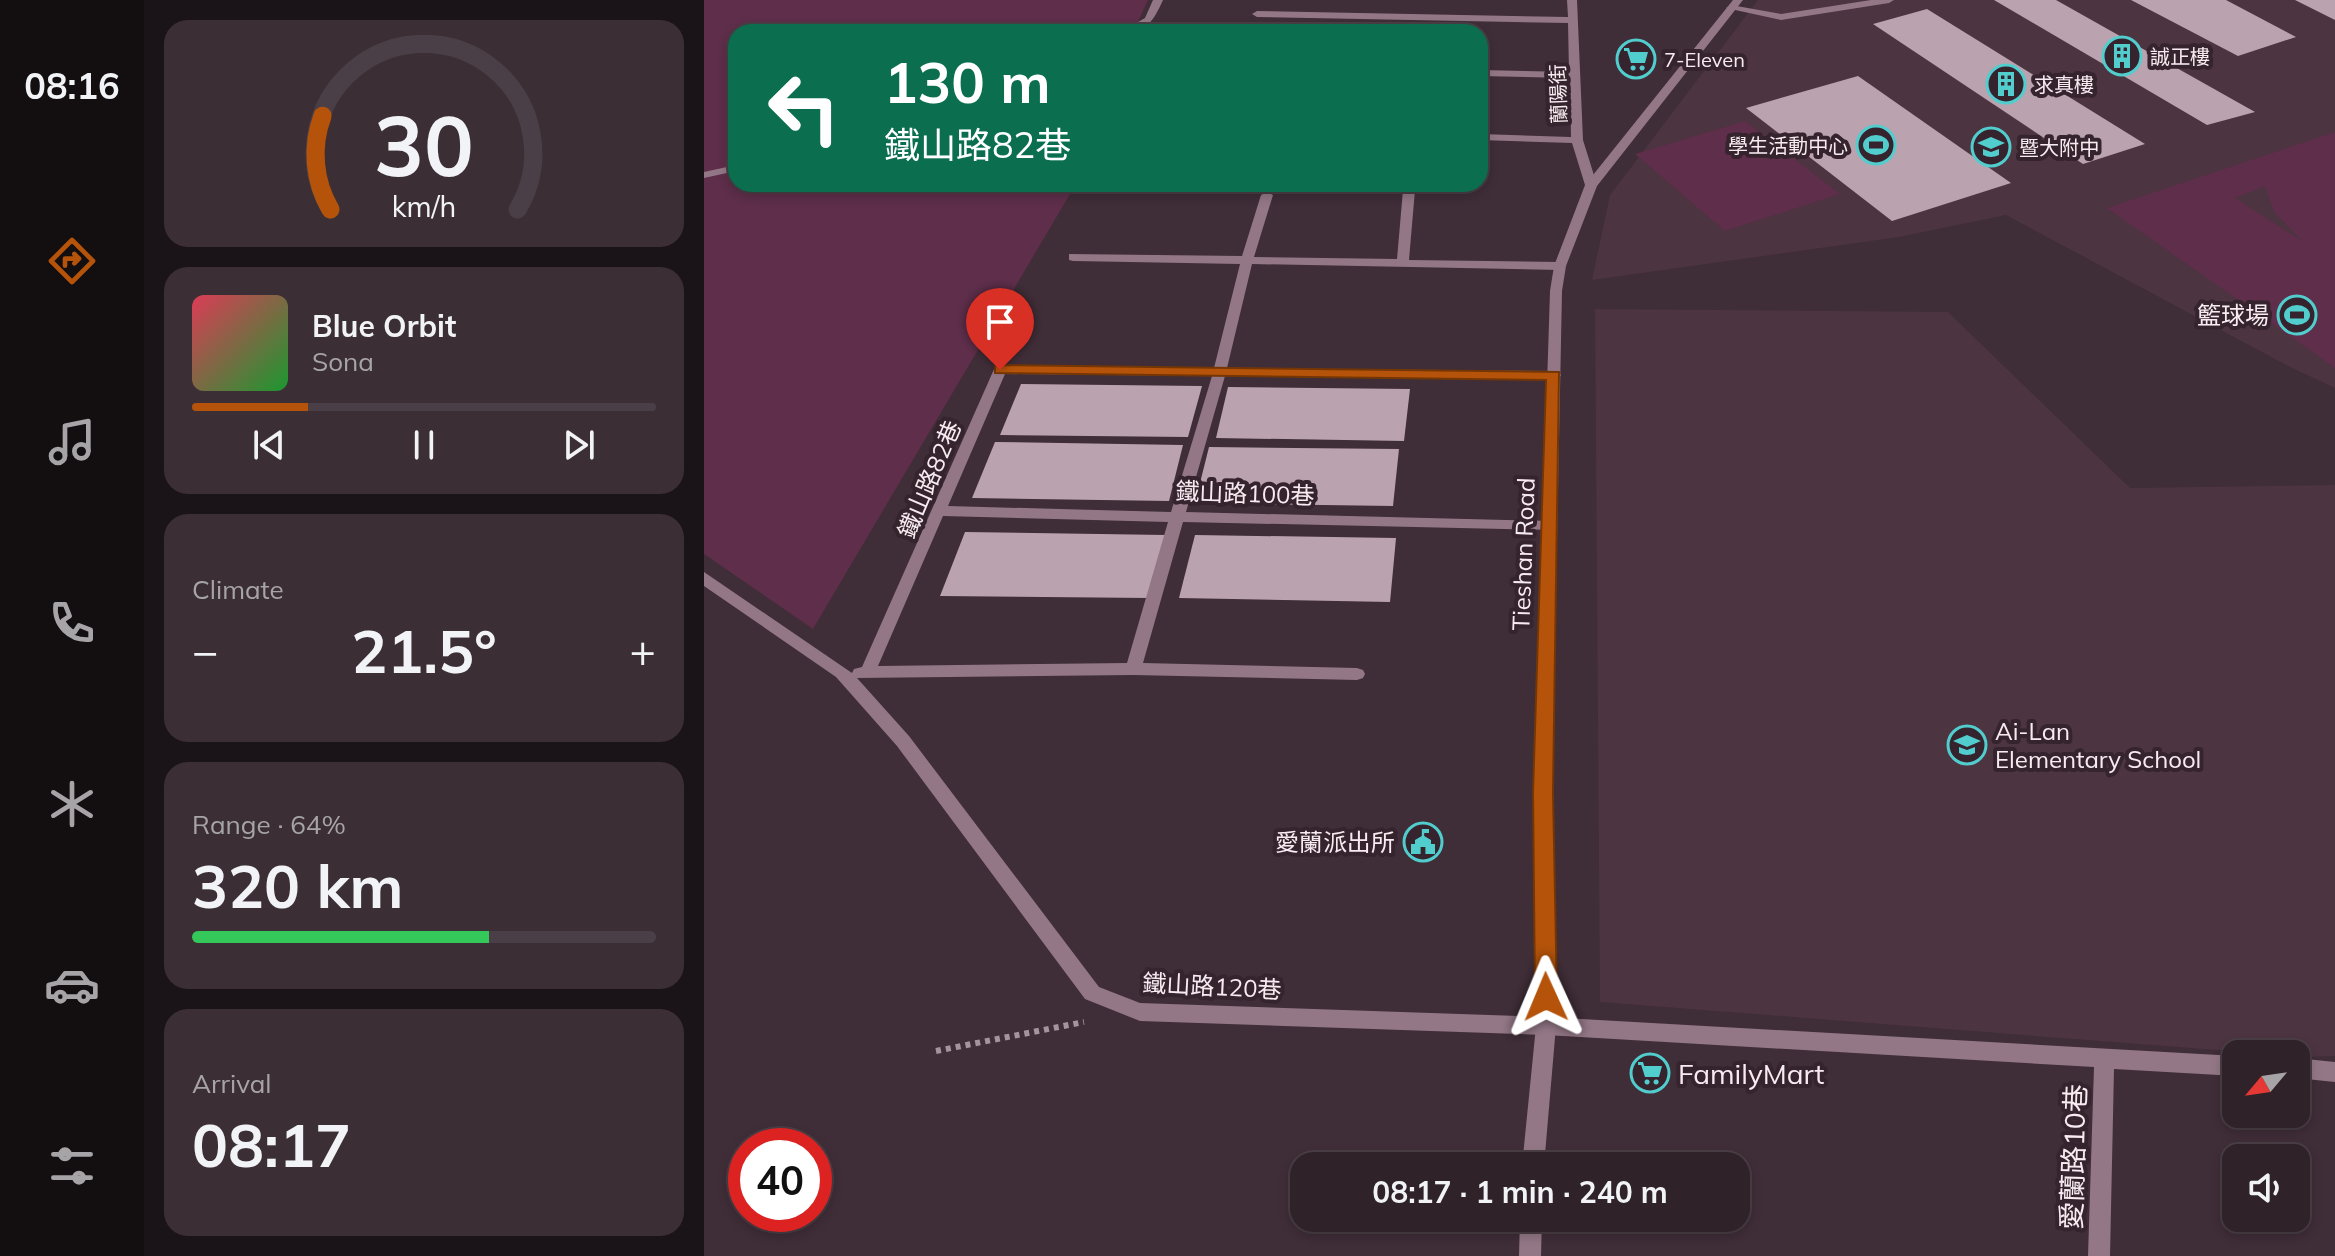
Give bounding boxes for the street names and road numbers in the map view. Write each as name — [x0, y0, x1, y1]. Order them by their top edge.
street label: 蘭陽街 — [1544, 64, 1572, 124]
street label: 鐵山路82巷 — [891, 416, 967, 542]
street label: 鐵山路100巷 — [1175, 476, 1315, 510]
street label: Tieshan Road — [1505, 477, 1541, 631]
street label: 鐵山路120巷 — [1142, 967, 1282, 1005]
street label: 愛蘭路10巷 — [2053, 1084, 2093, 1230]

